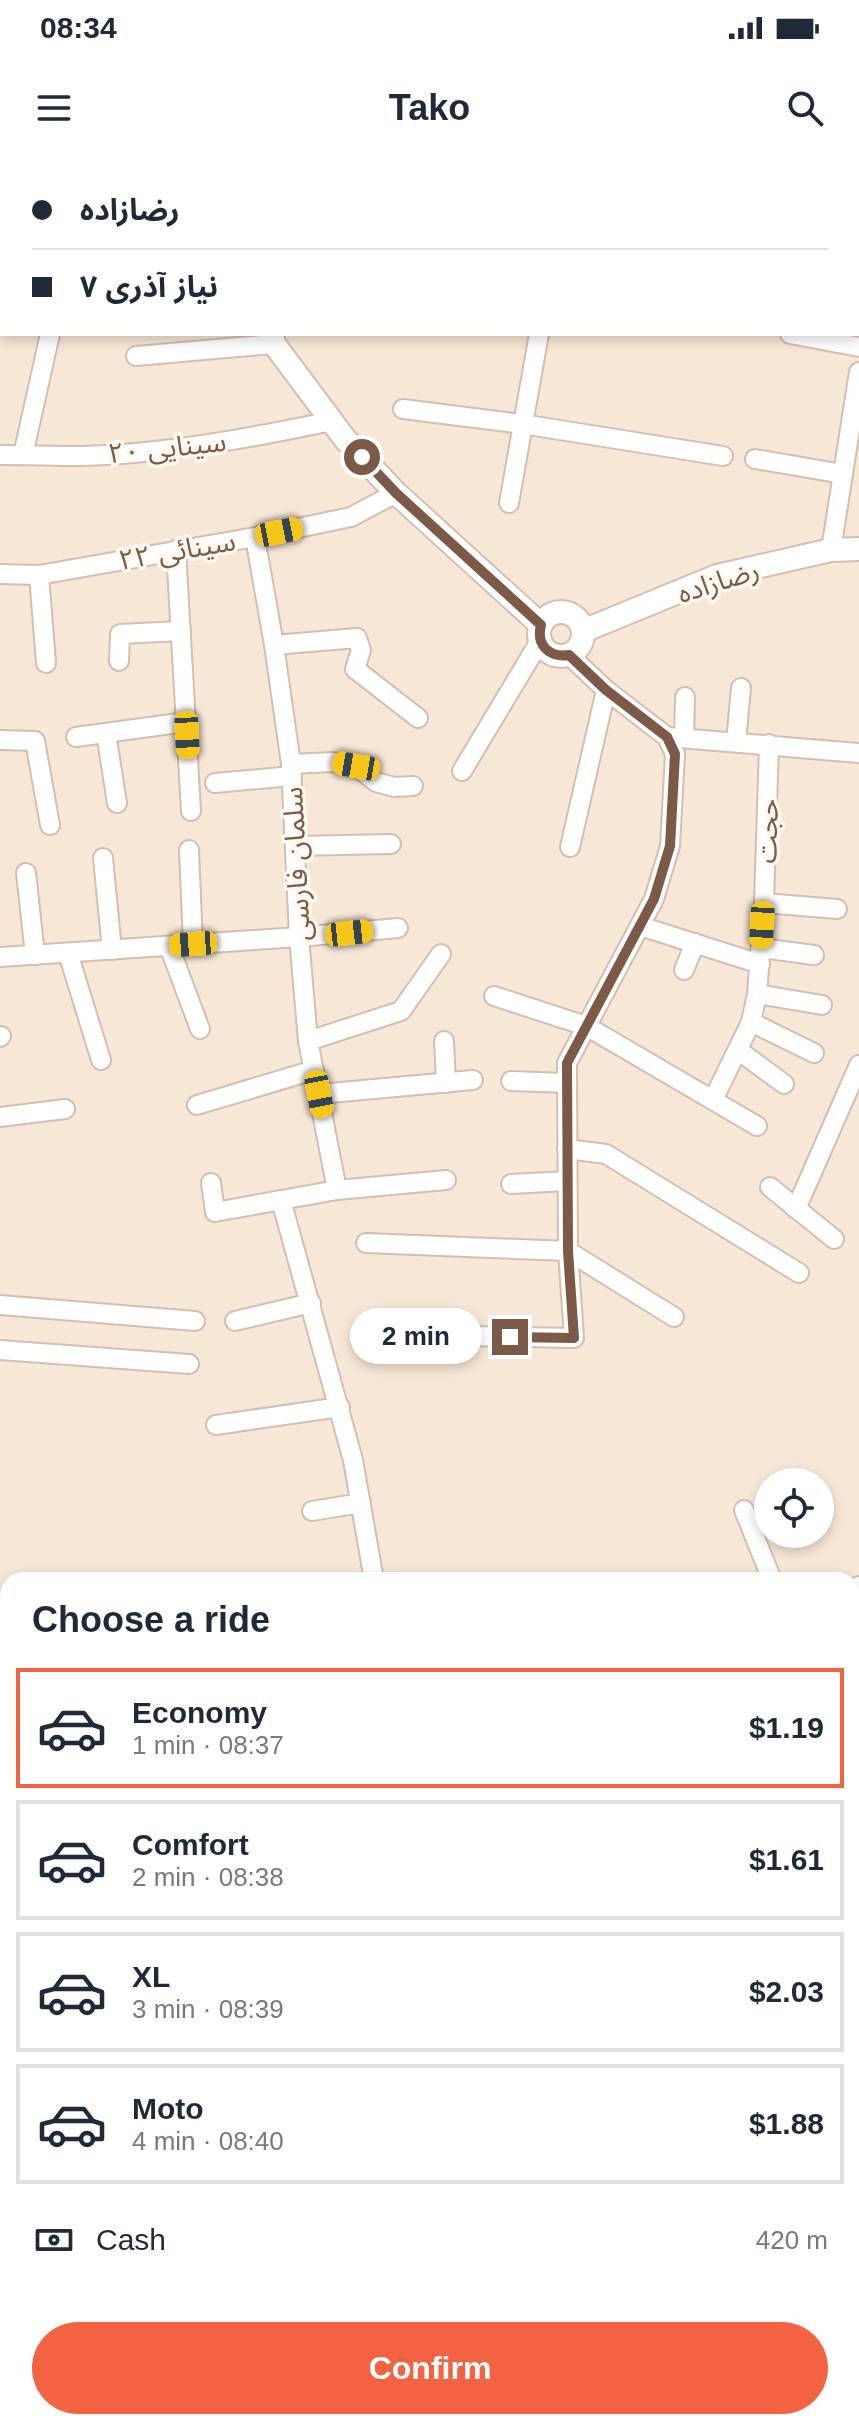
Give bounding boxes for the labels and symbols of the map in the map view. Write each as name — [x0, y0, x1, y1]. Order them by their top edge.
street label: سینایی ۲۰ — [106, 426, 228, 470]
route start — [344, 439, 380, 475]
car — [253, 516, 305, 548]
street label: سینائی ۲۲ — [116, 525, 238, 577]
street label: رضازاده — [674, 554, 763, 610]
car — [174, 710, 200, 760]
car — [330, 750, 382, 782]
street label: سلمان فارسی — [277, 786, 317, 942]
street label: حجت — [751, 798, 784, 864]
car — [749, 900, 775, 950]
car — [324, 919, 374, 947]
car — [168, 930, 218, 958]
car — [303, 1068, 335, 1120]
callout: 2 min — [350, 1309, 482, 1365]
route end — [492, 1319, 528, 1355]

